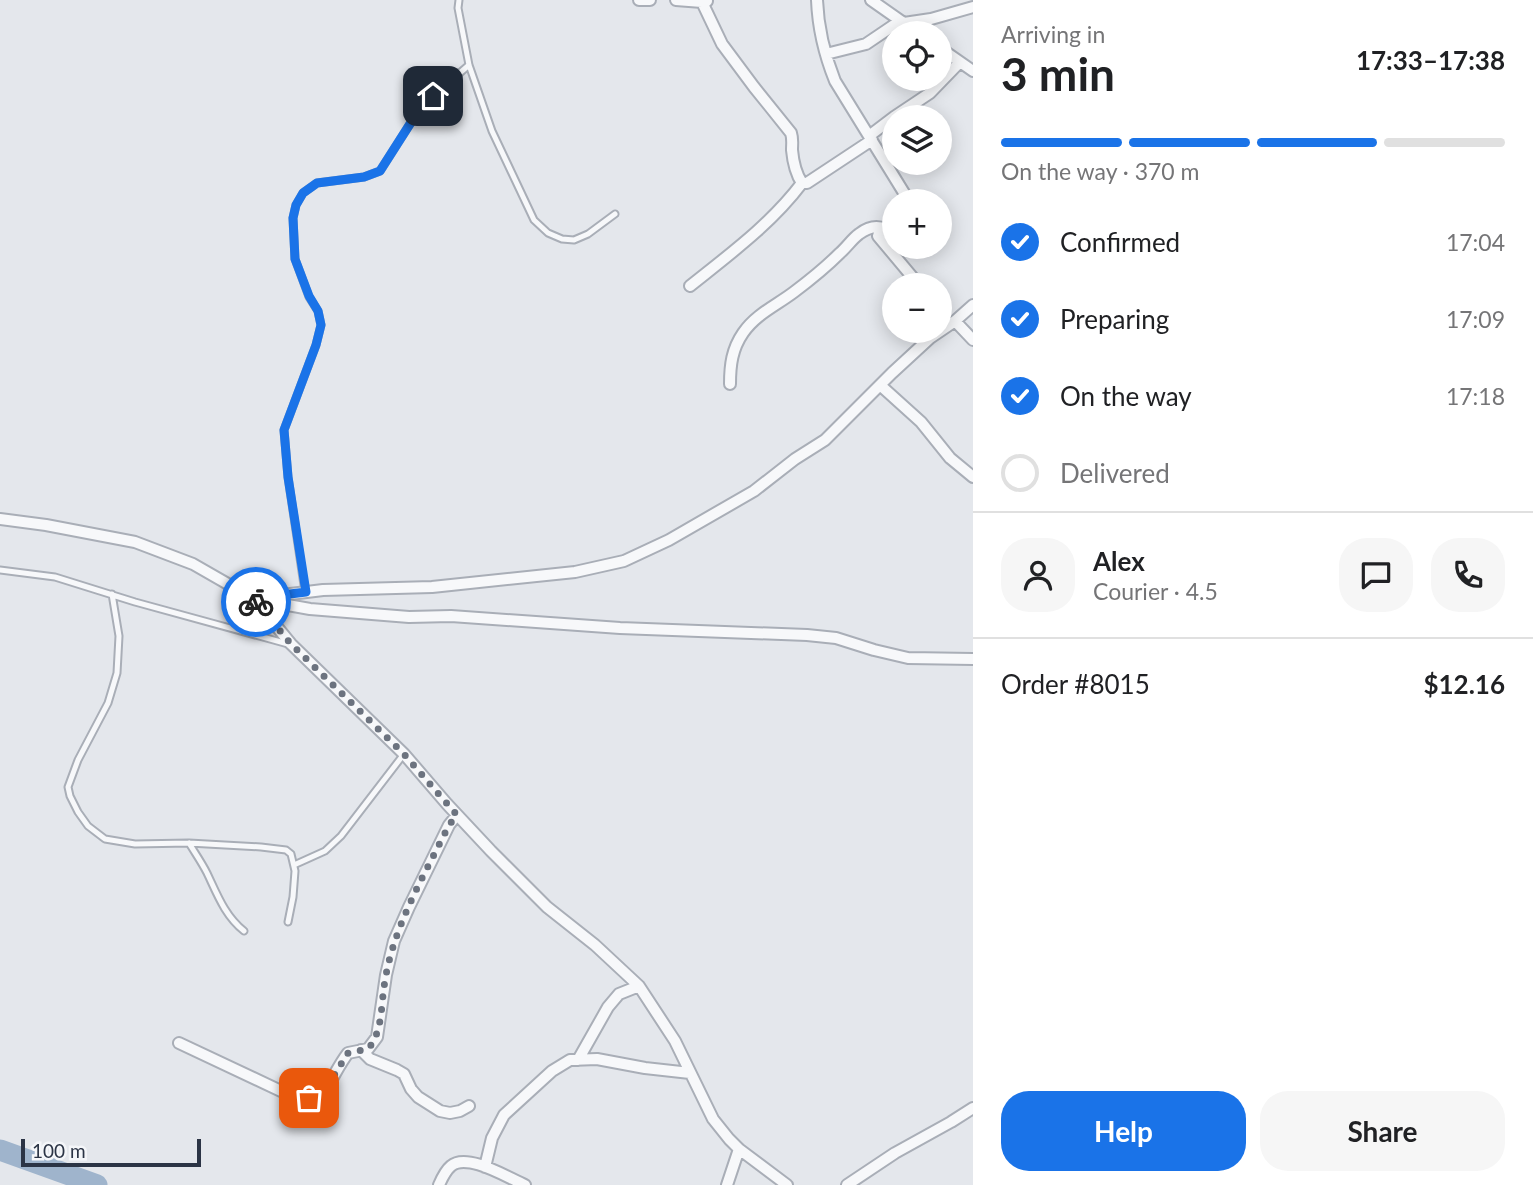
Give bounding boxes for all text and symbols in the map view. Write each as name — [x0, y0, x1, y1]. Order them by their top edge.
text: Arriving in — [1001, 20, 1105, 48]
map controls — [882, 21, 952, 343]
button: locate — [882, 21, 952, 91]
text: 17:33–17:38 — [1356, 44, 1505, 76]
text: 3 min — [1001, 46, 1115, 101]
pin — [403, 66, 463, 126]
icon: home — [414, 77, 452, 115]
button: layers — [882, 105, 952, 175]
text: On the way · 370 m — [1001, 157, 1200, 185]
button: + — [882, 189, 952, 259]
icon: check — [1001, 223, 1039, 261]
text: Confirmed — [1060, 226, 1180, 258]
text: 17:04 — [1446, 228, 1505, 256]
button: − — [882, 273, 952, 343]
icon: check — [1001, 300, 1039, 338]
text: Preparing — [1060, 303, 1169, 335]
text: 17:09 — [1446, 305, 1505, 333]
icon: check — [1001, 377, 1039, 415]
text: On the way — [1060, 380, 1192, 412]
text: 17:18 — [1446, 382, 1505, 410]
text: Delivered — [1060, 457, 1170, 489]
button: person — [1001, 538, 1075, 612]
button: chat — [1339, 538, 1413, 612]
button: phone — [1431, 538, 1505, 612]
text: Alex — [1093, 545, 1145, 577]
courier — [221, 567, 291, 637]
text: Courier · 4.5 — [1093, 577, 1218, 605]
icon: bike — [237, 583, 275, 621]
text: Order #8015 — [1001, 668, 1150, 700]
text: $12.16 — [1423, 668, 1505, 700]
pin — [279, 1068, 339, 1128]
icon: bag — [290, 1079, 328, 1117]
button: Help — [1001, 1091, 1246, 1171]
button: Share — [1260, 1091, 1505, 1171]
scale bar — [21, 1136, 201, 1168]
text: 100 m — [32, 1139, 86, 1162]

